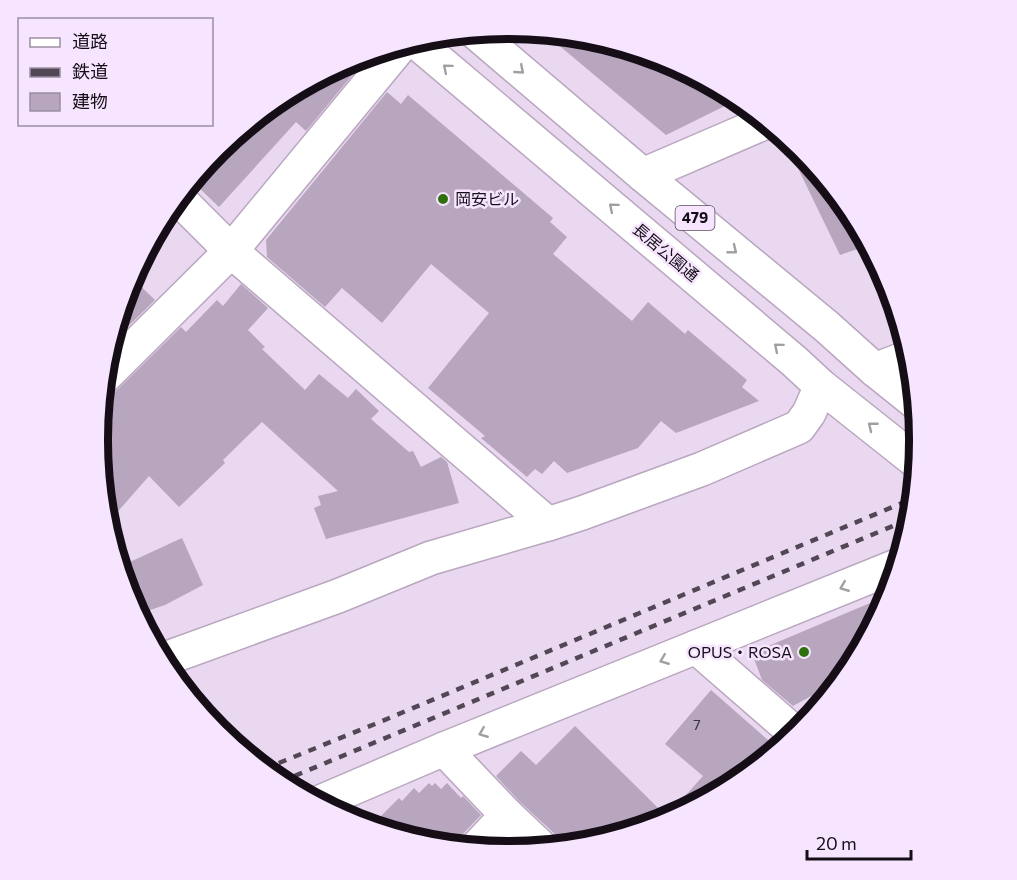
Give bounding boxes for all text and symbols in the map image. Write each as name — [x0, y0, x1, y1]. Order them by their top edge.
legend — [18, 18, 213, 126]
text: 道路 — [72, 30, 108, 52]
text: 鉄道 — [72, 60, 108, 82]
one-way arrow — [513, 63, 524, 74]
one-way arrow — [443, 64, 454, 75]
text: 建物 — [72, 90, 108, 112]
place label: 岡安ビル — [455, 189, 519, 208]
marker: 岡安ビル — [436, 192, 450, 206]
one-way arrow — [609, 204, 620, 215]
road number: 479 — [676, 206, 714, 230]
street label: 長居公園通 — [630, 219, 703, 285]
one-way arrow — [726, 242, 737, 253]
one-way arrow — [774, 343, 785, 354]
one-way arrow — [868, 423, 879, 434]
one-way arrow — [840, 580, 851, 592]
place label: OPUS・ROSA — [688, 642, 792, 661]
marker: OPUS・ROSA — [797, 645, 811, 659]
one-way arrow — [659, 653, 670, 665]
house number: 7 — [693, 716, 701, 733]
one-way arrow — [478, 726, 489, 738]
scale bar — [807, 823, 910, 861]
text: 20 m — [816, 832, 857, 854]

